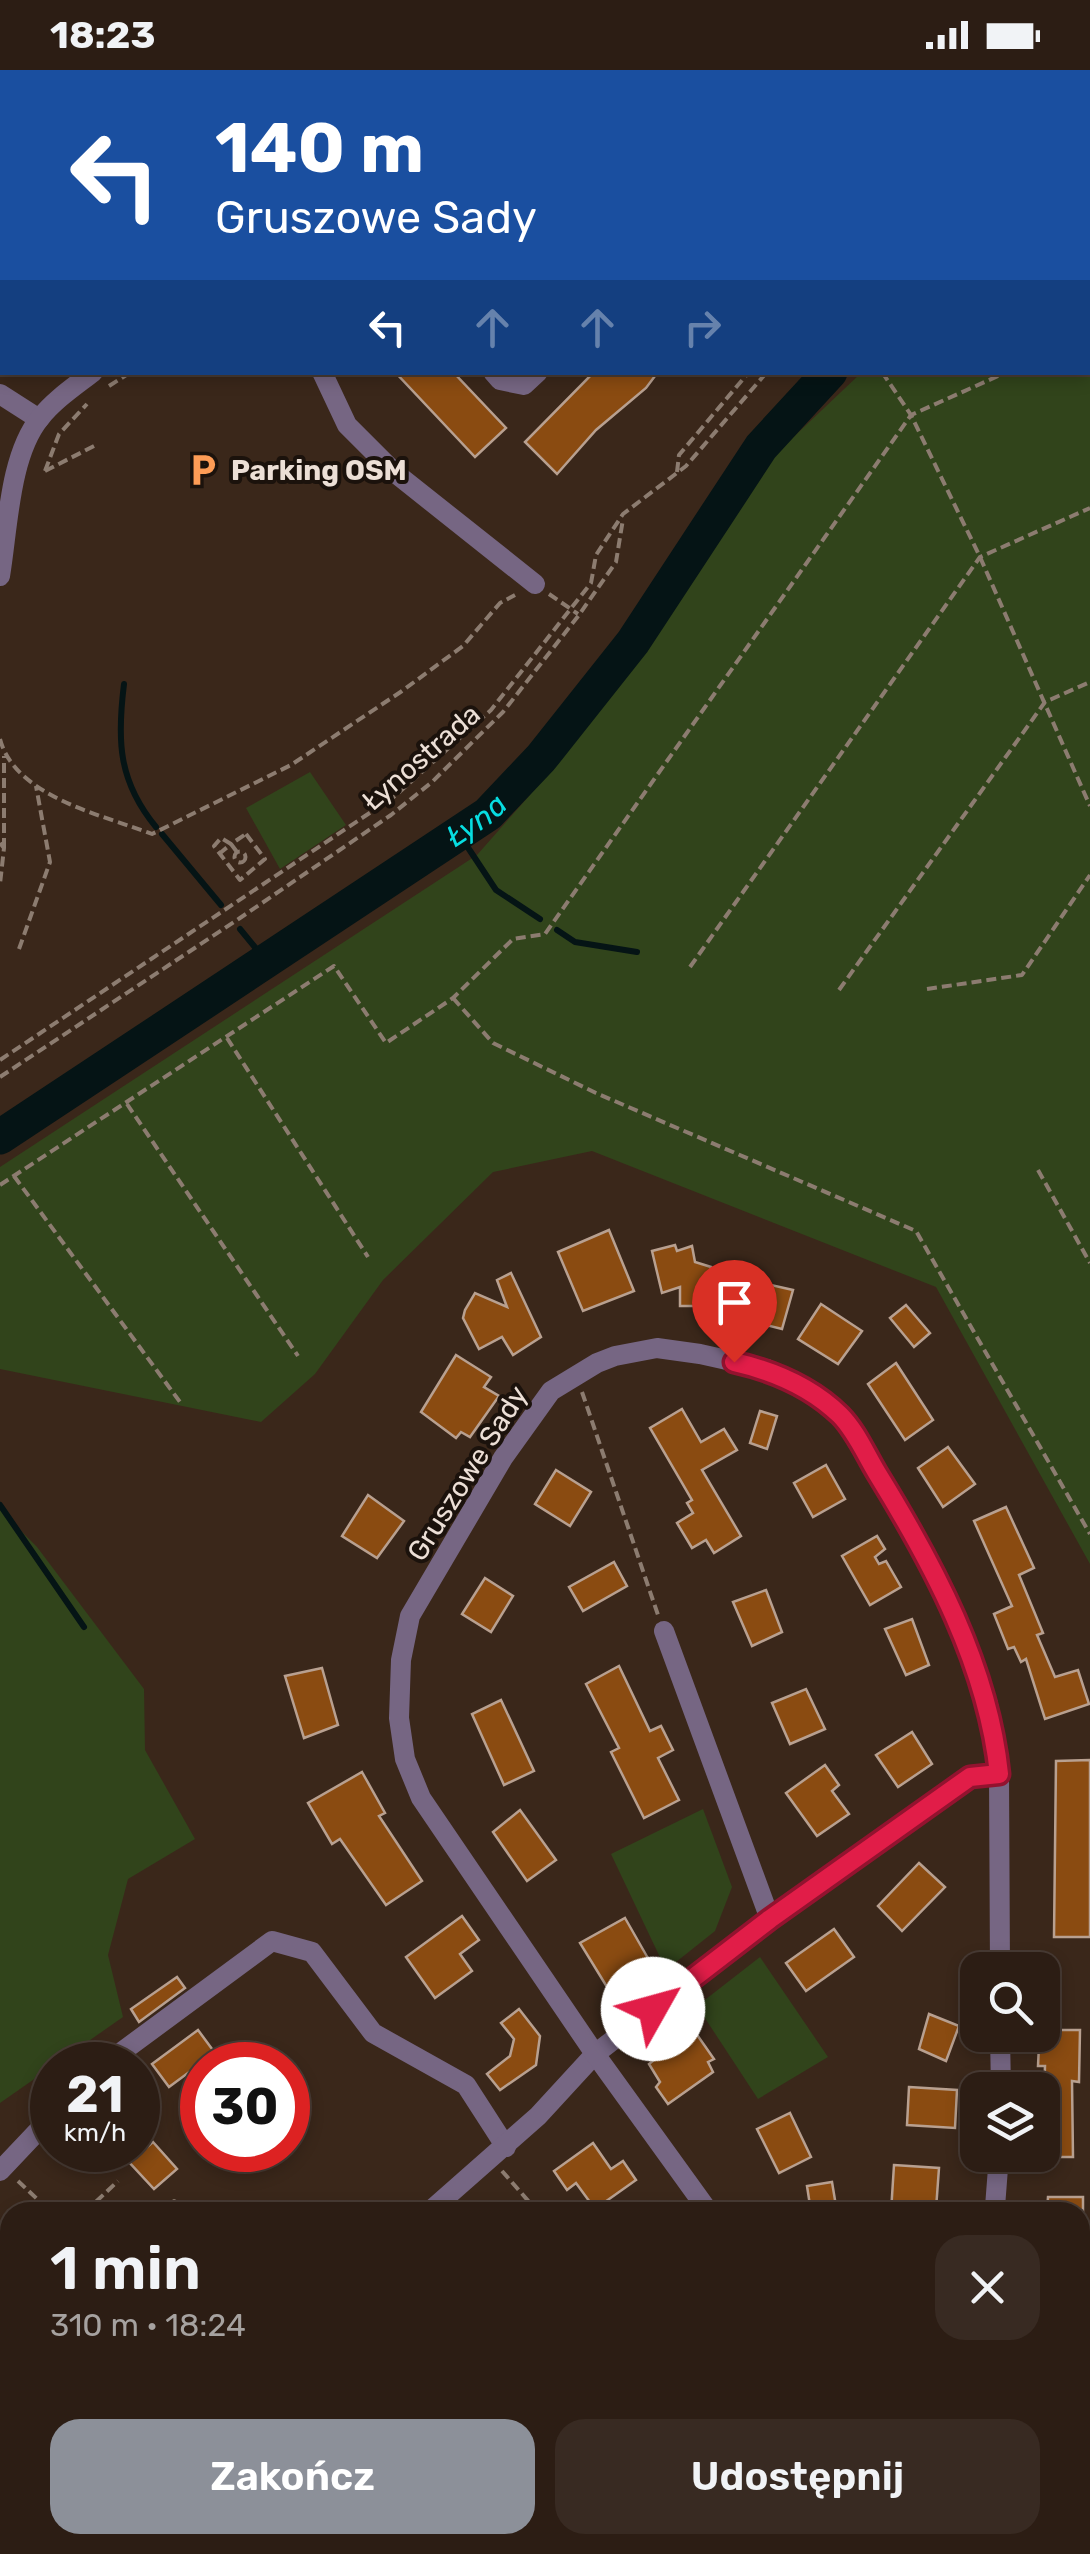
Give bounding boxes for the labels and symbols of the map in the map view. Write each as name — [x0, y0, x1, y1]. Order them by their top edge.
parking icon: Parking OSM — [184, 451, 222, 489]
place label: Parking OSM — [231, 454, 407, 487]
street label: Łynostrada — [356, 697, 487, 817]
water label: Łyna — [439, 787, 515, 855]
pin — [692, 1260, 777, 1363]
street label: Gruszowe Sady — [400, 1380, 534, 1567]
position arrow — [601, 1957, 705, 2061]
speed limit sign: 30 — [180, 2042, 310, 2172]

